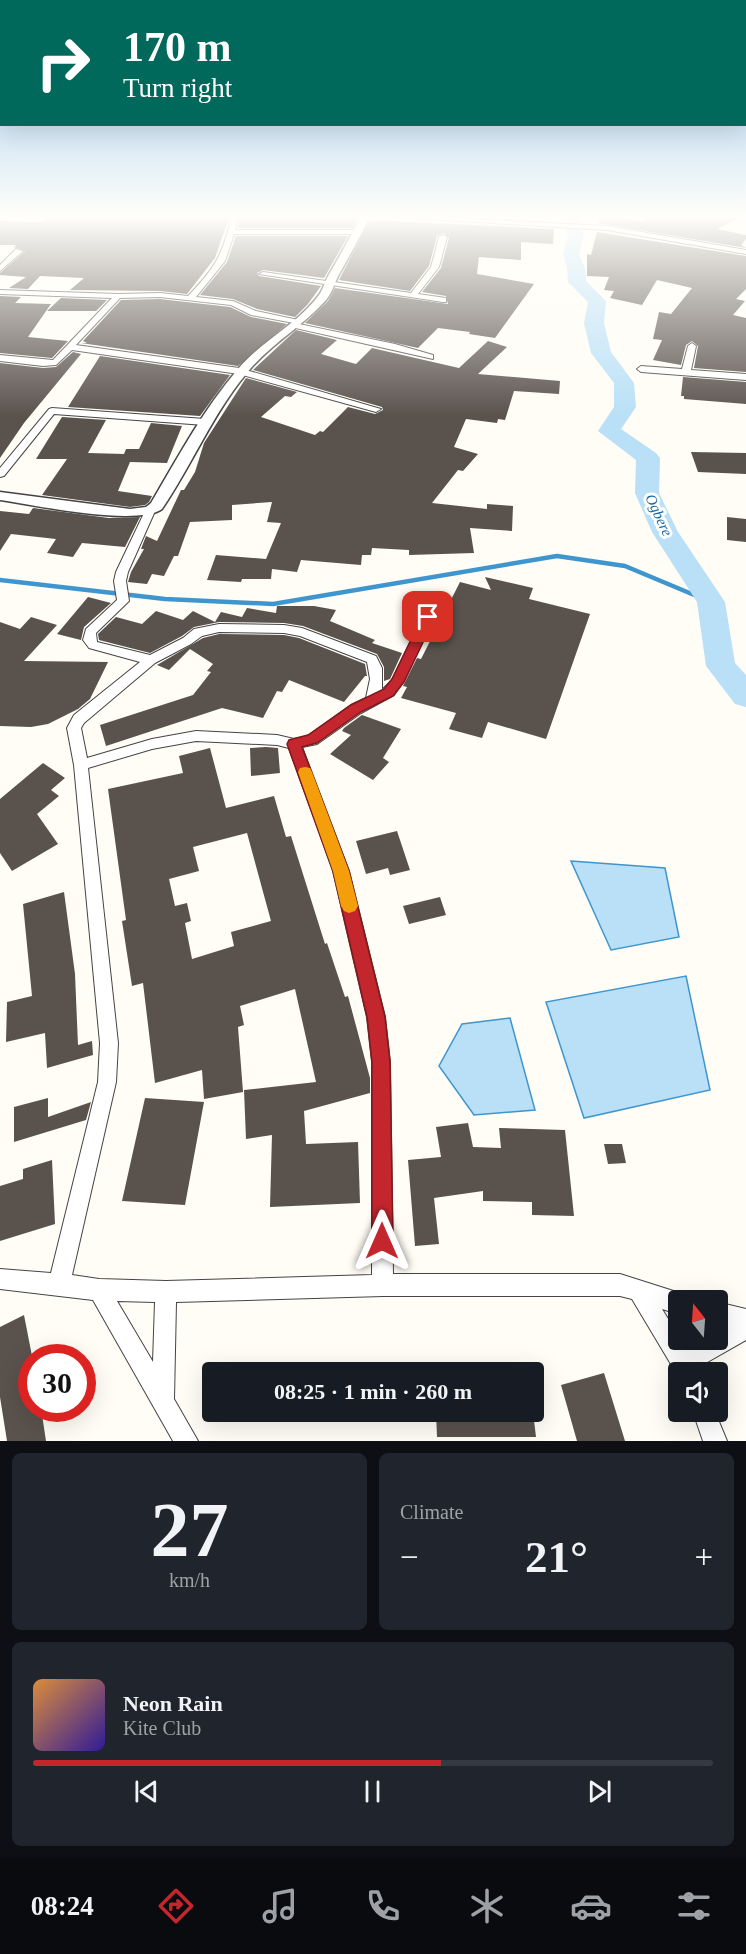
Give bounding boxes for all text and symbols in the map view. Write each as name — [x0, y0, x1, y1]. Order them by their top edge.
icon: right — [24, 24, 102, 102]
text: 170 m — [123, 24, 232, 70]
text: Turn right — [123, 73, 232, 103]
water label: Ogbere — [642, 491, 676, 539]
pin — [402, 591, 453, 642]
icon: arrive — [411, 600, 444, 633]
position arrow — [350, 1209, 414, 1273]
north arrow — [668, 1290, 728, 1350]
map controls — [668, 1290, 728, 1422]
speed limit sign: 30 — [18, 1344, 96, 1422]
button: sound — [668, 1362, 728, 1422]
text: 08:25 · 1 min · 260 m — [274, 1379, 472, 1404]
text: 27 — [151, 1486, 229, 1573]
text: Climate — [400, 1501, 463, 1523]
text: 21° — [525, 1532, 588, 1582]
text: − — [400, 1539, 419, 1575]
text: + — [694, 1539, 713, 1575]
text: km/h — [169, 1569, 210, 1591]
text: Neon Rain — [123, 1691, 223, 1716]
text: Kite Club — [123, 1717, 201, 1739]
icon: previous — [130, 1775, 163, 1808]
icon: pause — [356, 1775, 389, 1808]
icon: next — [583, 1775, 616, 1808]
icon: directions — [155, 1885, 197, 1927]
icon: music — [259, 1885, 301, 1927]
icon: phone — [362, 1885, 404, 1927]
icon: climate — [466, 1885, 508, 1927]
icon: car — [570, 1885, 612, 1927]
icon: filters — [673, 1885, 715, 1927]
text: 08:24 — [31, 1891, 94, 1921]

